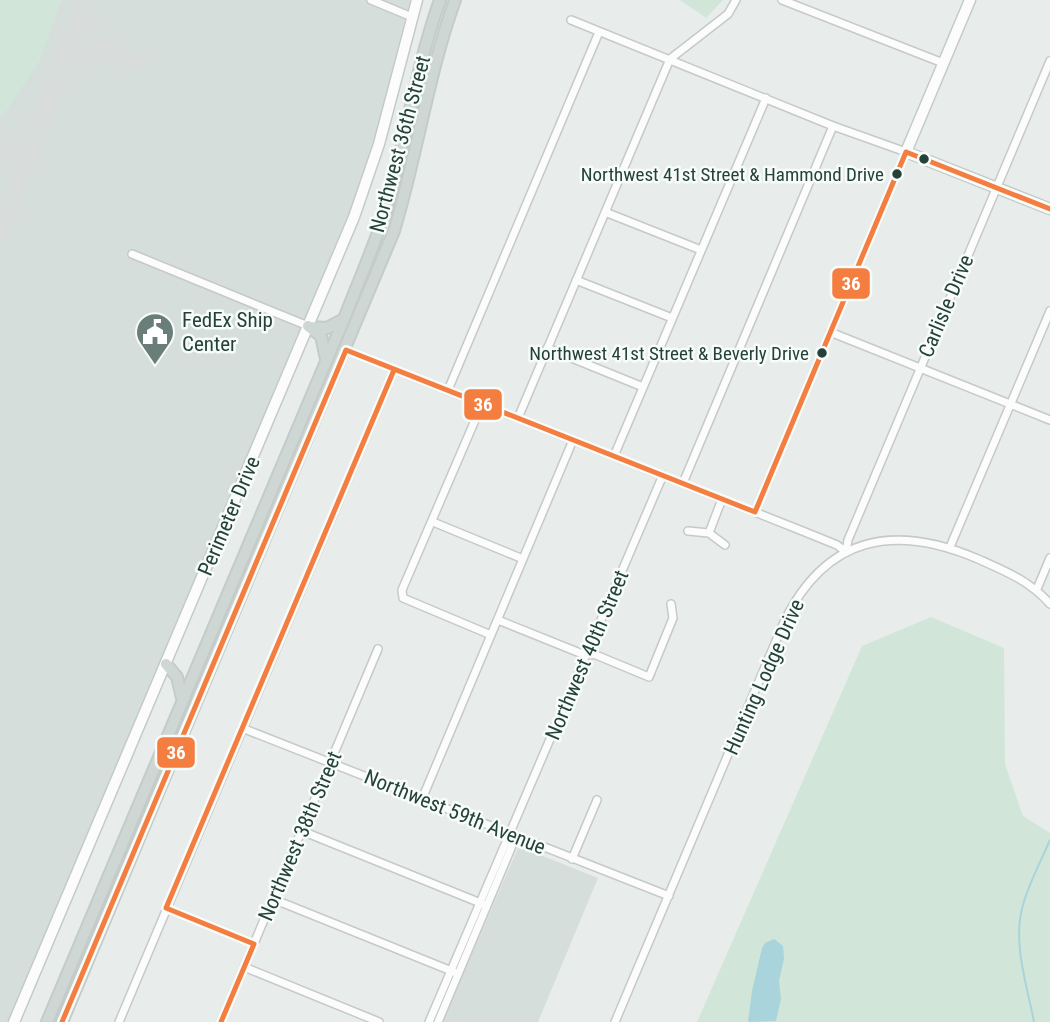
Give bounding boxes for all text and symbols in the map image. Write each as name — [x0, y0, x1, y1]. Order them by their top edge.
street label: Northwest 36th Street — [365, 53, 435, 235]
unlabelled marker — [917, 152, 931, 166]
place label: Northwest 41st Street & Hammond Drive — [581, 163, 884, 186]
marker: Northwest 41st Street & Hammond Drive — [890, 167, 904, 181]
street label: Carlisle Drive — [914, 251, 978, 361]
line badge: 36 — [831, 267, 871, 300]
text: 36 — [841, 272, 861, 295]
place label: FedEx Ship Center — [182, 308, 273, 356]
public building icon: FedEx Ship Center — [134, 311, 176, 366]
place label: Northwest 41st Street & Beverly Drive — [529, 342, 809, 365]
marker: Northwest 41st Street & Beverly Drive — [815, 346, 829, 360]
line badge: 36 — [463, 388, 503, 421]
text: 36 — [473, 393, 493, 416]
street label: Perimeter Drive — [193, 453, 265, 579]
street label: Northwest 40th Street — [540, 567, 634, 743]
street label: Hunting Lodge Drive — [719, 595, 809, 758]
line badge: 36 — [156, 736, 196, 769]
text: 36 — [166, 741, 186, 764]
street label: Northwest 38th Street — [253, 748, 347, 924]
street label: Northwest 59th Avenue — [361, 765, 549, 859]

